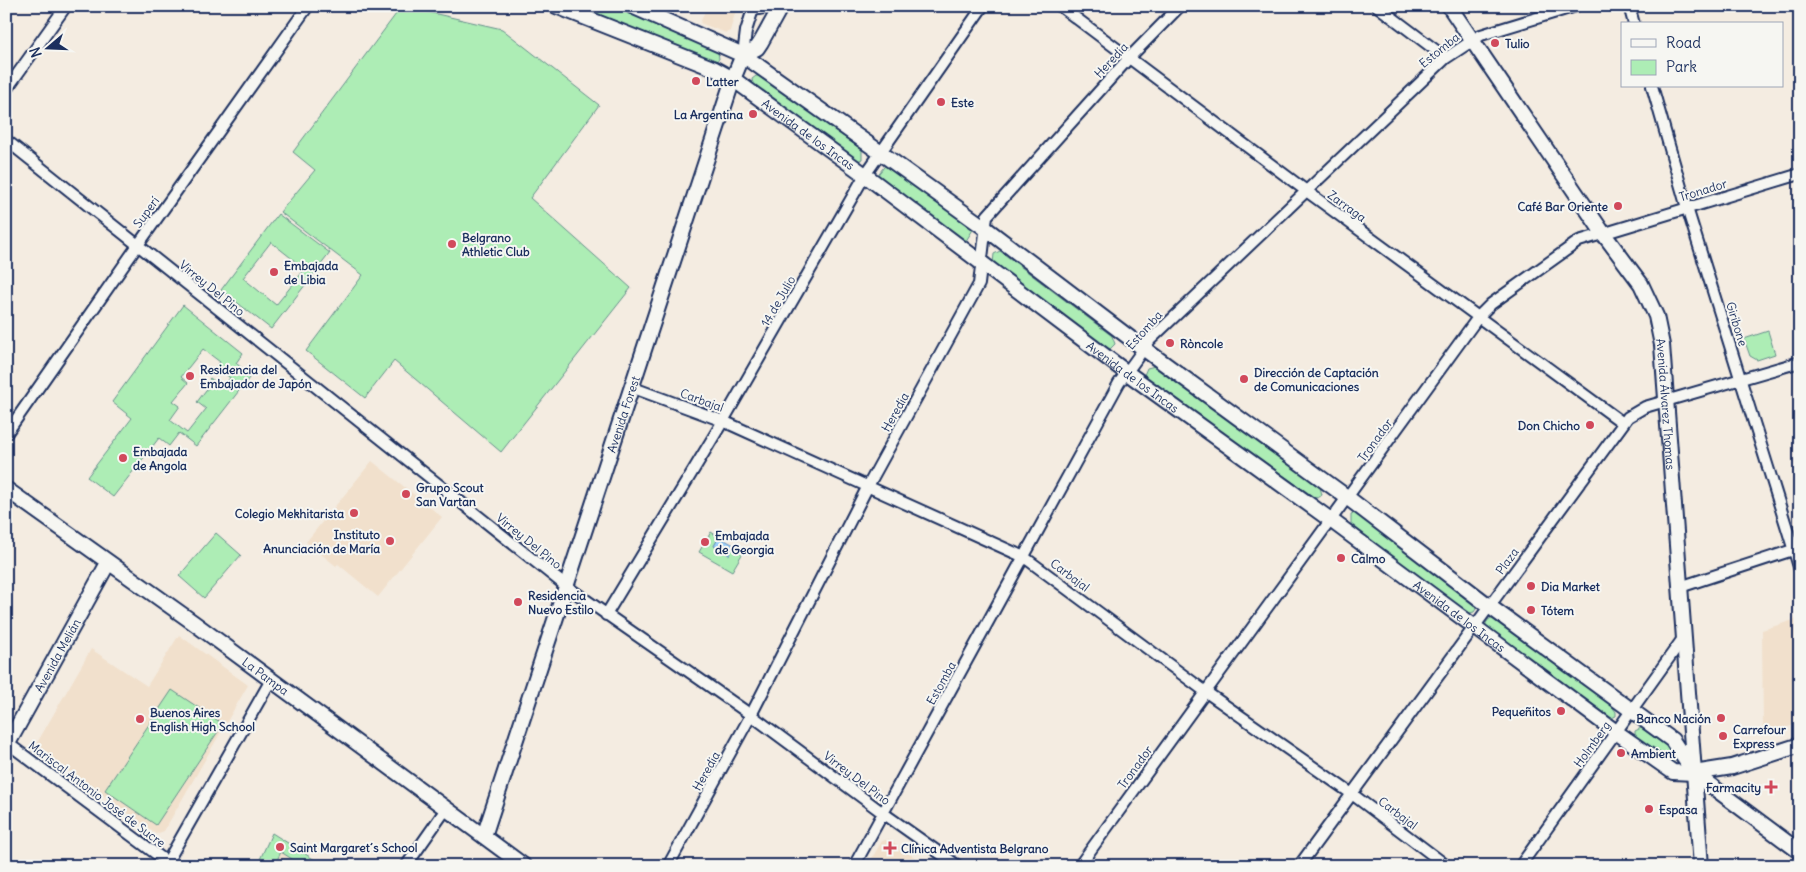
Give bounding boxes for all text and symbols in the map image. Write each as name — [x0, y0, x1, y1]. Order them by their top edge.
north arrow — [22, 22, 72, 72]
legend — [1621, 22, 1784, 88]
street label: Estomba — [1416, 29, 1462, 71]
text: Road — [1666, 33, 1701, 52]
place label: Tulio — [1505, 36, 1530, 51]
marker: Tulio — [1489, 37, 1501, 49]
street label: Heredia — [1091, 39, 1131, 81]
text: N — [26, 45, 46, 60]
text: Park — [1666, 57, 1697, 76]
place label: Latter — [706, 74, 739, 89]
marker: Latter — [690, 75, 702, 87]
street label: Avenida de los Incas — [759, 95, 858, 173]
place label: Este — [951, 95, 974, 110]
marker: Este — [935, 96, 947, 108]
place label: La Argentina — [674, 107, 743, 123]
marker: La Argentina — [747, 108, 759, 120]
street label: Tronador — [1677, 176, 1729, 204]
street label: Zarraga — [1325, 187, 1369, 225]
street label: Superí — [130, 193, 162, 230]
place label: Café Bar Oriente — [1517, 199, 1609, 214]
marker: Café Bar Oriente — [1612, 200, 1624, 212]
place label: Belgrano Athletic Club — [462, 230, 530, 259]
marker: Belgrano Athletic Club — [446, 238, 458, 250]
street label: Virrey Del Pino — [176, 257, 248, 319]
place label: Embajada de Libia — [284, 258, 339, 287]
marker: Embajada de Libia — [268, 266, 280, 278]
street label: 14 de Julio — [757, 273, 799, 329]
street label: Giribone — [1723, 300, 1751, 348]
street label: Estomba — [1123, 307, 1165, 353]
place label: Ròncole — [1180, 336, 1224, 351]
marker: Ròncole — [1164, 337, 1176, 349]
street label: Avenida Álvarez Thomas — [1653, 337, 1679, 470]
street label: Avenida de los Incas — [1084, 338, 1182, 415]
place label: Residencia del Embajador de Japón — [200, 362, 312, 392]
place label: Dirección de Captación de Comunicaciones — [1254, 365, 1379, 394]
marker: Residencia del Embajador de Japón — [184, 370, 196, 382]
marker: Dirección de Captación de Comunicaciones — [1238, 373, 1250, 385]
street label: Avenida Forest — [603, 374, 642, 455]
street label: Carbajal — [678, 385, 726, 415]
street label: Heredia — [878, 390, 912, 434]
street label: Tronador — [1354, 416, 1396, 464]
place label: Don Chicho — [1518, 418, 1580, 433]
marker: Don Chicho — [1584, 419, 1596, 431]
place label: Embajada de Angola — [133, 444, 188, 474]
marker: Embajada de Angola — [117, 452, 129, 464]
place label: Grupo Scout San Vartan — [416, 480, 484, 509]
marker: Grupo Scout San Vartan — [400, 488, 412, 500]
place label: Colegio Mekhitarista — [235, 506, 344, 522]
marker: Colegio Mekhitarista — [348, 507, 360, 519]
street label: Virrey Del Pino — [493, 510, 565, 572]
place label: Instituto Anunciación de María — [263, 527, 380, 556]
place label: Embajada de Georgia — [715, 528, 774, 558]
marker: Instituto Anunciación de María — [384, 535, 396, 547]
marker: Embajada de Georgia — [699, 536, 711, 548]
street label: Plaza — [1492, 545, 1522, 577]
place label: Calmo — [1351, 551, 1386, 566]
marker: Calmo — [1335, 552, 1347, 564]
street label: Carbajal — [1047, 555, 1093, 595]
street label: Avenida de los Incas — [1411, 577, 1509, 655]
place label: Dia Market — [1541, 579, 1601, 594]
marker: Dia Market — [1525, 580, 1537, 592]
place label: Residencia Nuevo Estilo — [528, 588, 594, 617]
marker: Residencia Nuevo Estilo — [512, 596, 524, 608]
place label: Tótem — [1541, 603, 1575, 618]
marker: Tótem — [1525, 604, 1537, 616]
street label: Avenida Melián — [31, 616, 83, 695]
street label: La Pampa — [240, 654, 292, 698]
street label: Estomba — [923, 659, 959, 707]
place label: Pequeñitos — [1492, 704, 1552, 720]
place label: Buenos Aires English High School — [150, 705, 255, 735]
marker: Pequeñitos — [1555, 705, 1567, 717]
place label: Banco Nación — [1636, 711, 1711, 726]
marker: Banco Nación — [1715, 712, 1727, 724]
marker: Buenos Aires English High School — [134, 713, 146, 725]
street label: Holmberg — [1570, 718, 1614, 770]
place label: Carrefour Express — [1733, 722, 1786, 752]
marker: Carrefour Express — [1717, 730, 1729, 742]
street label: Mariscal Antonio José de Sucre — [26, 738, 168, 850]
street label: Tronador — [1114, 743, 1156, 791]
place label: Ambient — [1631, 746, 1677, 761]
marker: Ambient — [1615, 747, 1627, 759]
street label: Virrey Del Pino — [821, 748, 894, 808]
street label: Heredia — [689, 749, 723, 793]
place label: Farmacity — [1706, 780, 1761, 796]
marker: Farmacity — [1765, 781, 1777, 793]
street label: Carbajal — [1375, 793, 1421, 833]
place label: Espasa — [1659, 802, 1698, 818]
marker: Espasa — [1643, 803, 1655, 815]
place label: Saint Margaret´s School — [290, 840, 418, 856]
marker: Saint Margaret´s School — [274, 841, 286, 853]
marker: Clínica Adventista Belgrano — [883, 841, 897, 855]
place label: Clínica Adventista Belgrano — [901, 841, 1049, 857]

